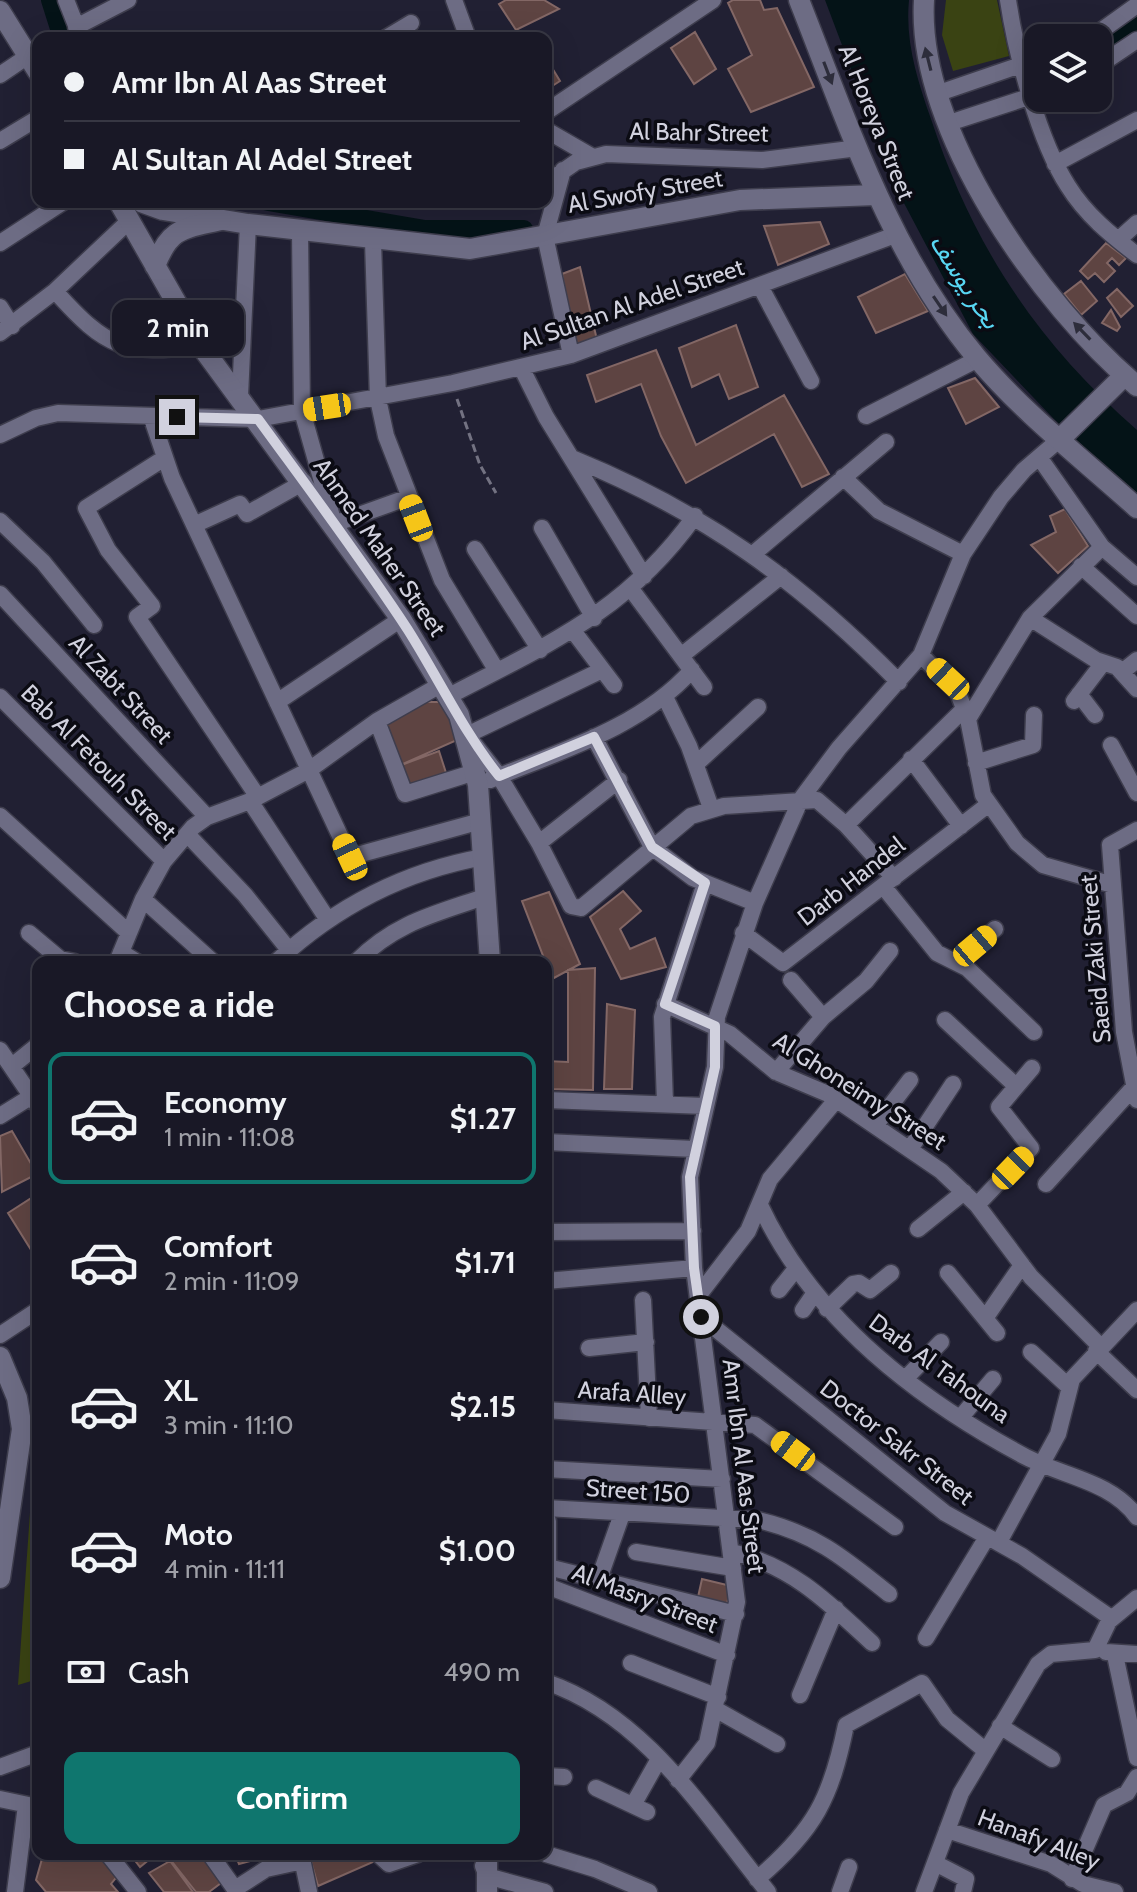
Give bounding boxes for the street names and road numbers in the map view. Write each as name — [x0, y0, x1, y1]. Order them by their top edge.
street label: Al Horeya Street — [833, 40, 921, 204]
street label: Al Bahr Street — [629, 116, 769, 148]
street label: Al Swofy Street — [565, 163, 725, 219]
street label: Al Sultan Al Adel Street — [516, 252, 748, 356]
street label: Ahmed Maher Street — [308, 452, 452, 642]
street label: Al Zabt Street — [63, 628, 179, 750]
street label: Bab Al Fetouh Street — [15, 678, 183, 846]
street label: Darb Handel — [792, 830, 911, 932]
street label: Saeid Zaki Street — [1073, 874, 1117, 1044]
street label: Al Ghoneimy Street — [768, 1026, 952, 1156]
street label: Darb Al Tahouna — [864, 1307, 1017, 1429]
street label: Amr Ibn Al Aas Street — [716, 1357, 772, 1575]
street label: Doctor Sakr Street — [815, 1373, 979, 1511]
street label: Arafa Alley — [577, 1375, 687, 1411]
street label: Street 150 — [585, 1473, 691, 1509]
street label: Al Masry Street — [568, 1557, 722, 1639]
street label: Hanafy Alley — [974, 1802, 1104, 1876]

